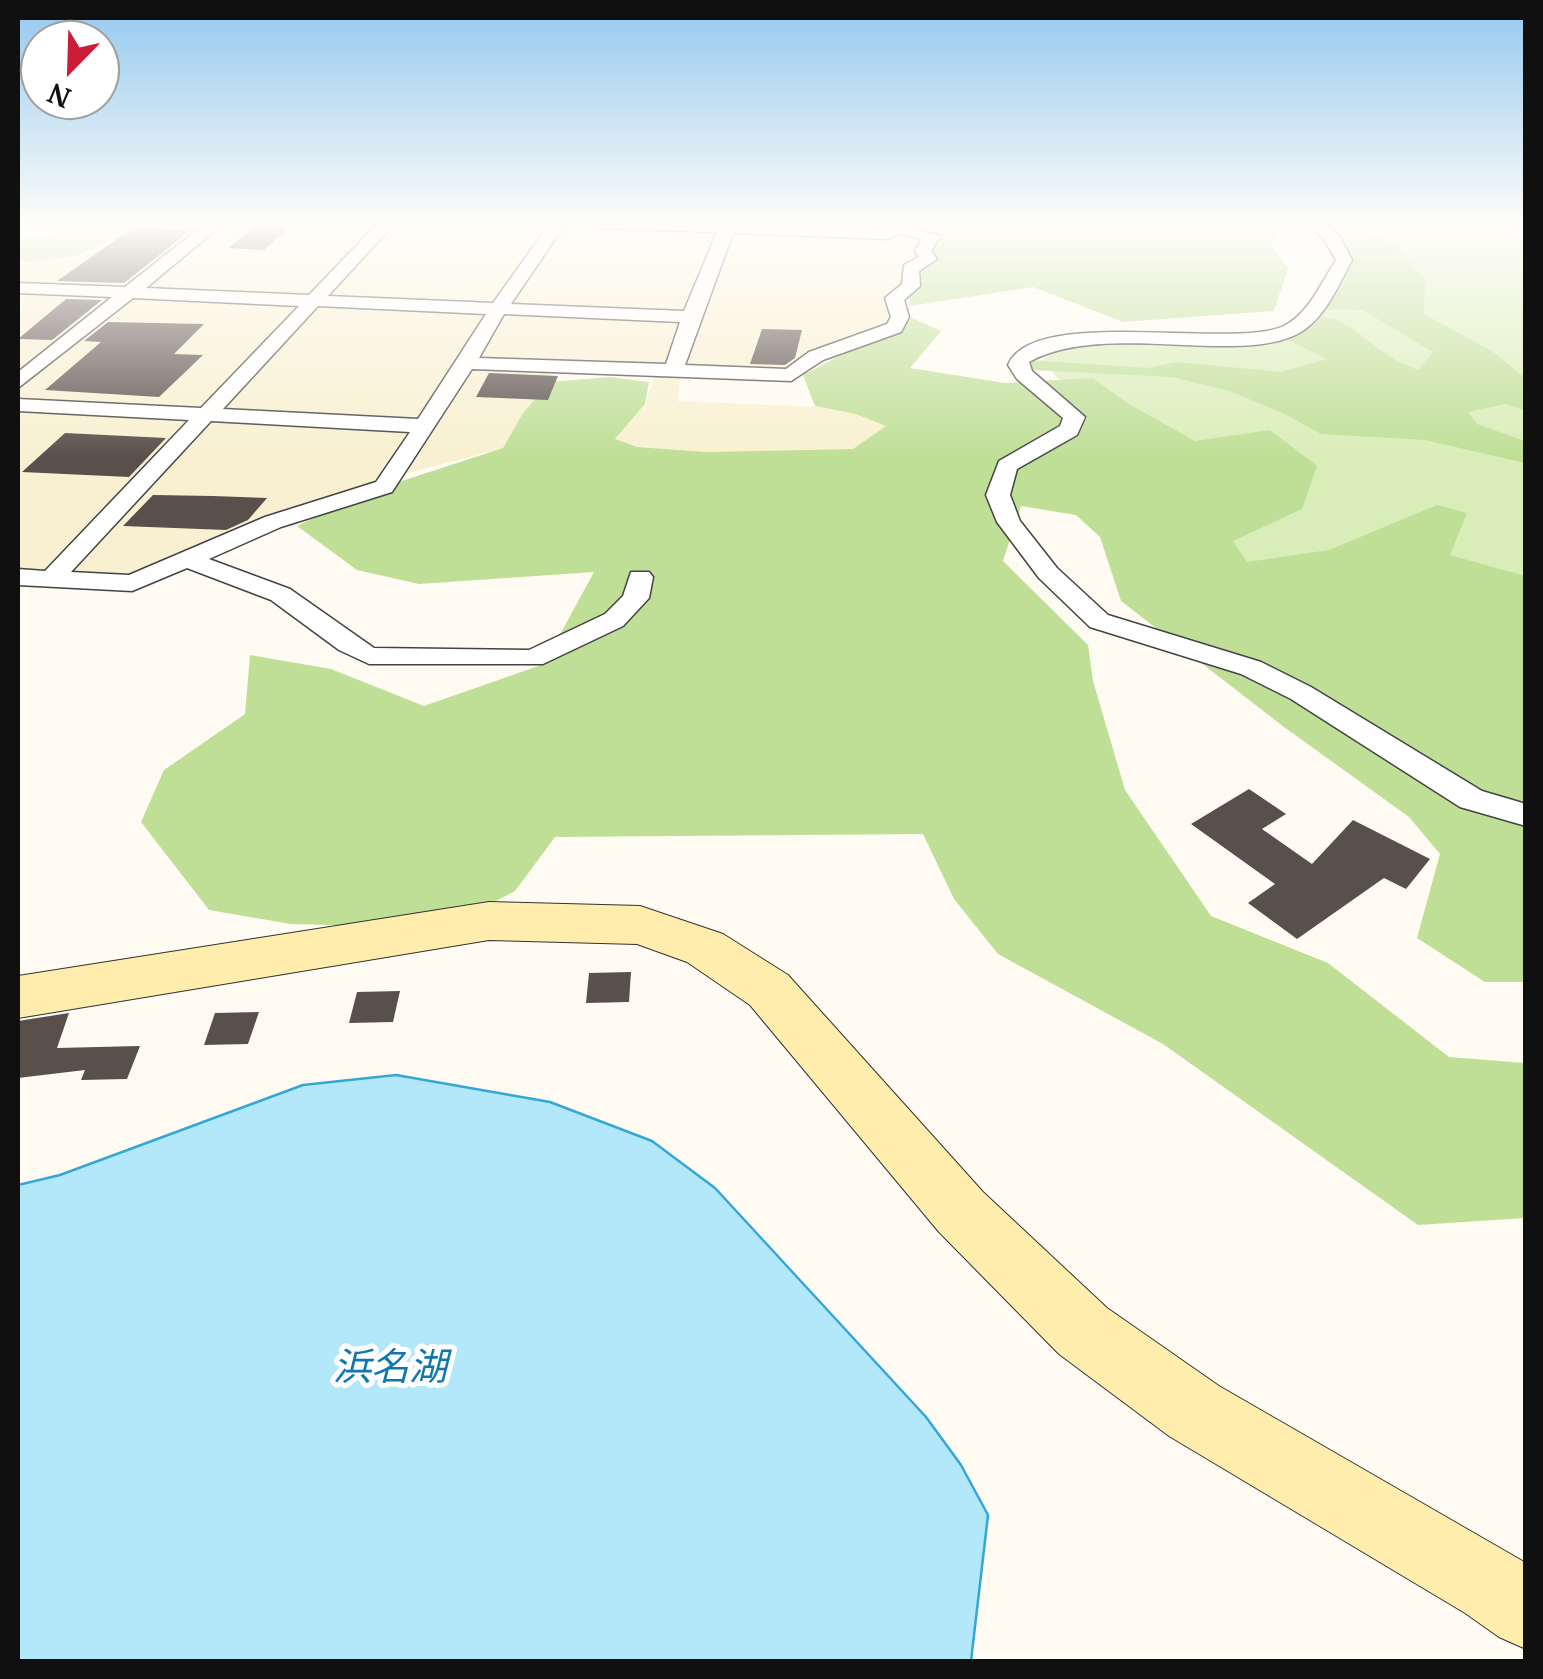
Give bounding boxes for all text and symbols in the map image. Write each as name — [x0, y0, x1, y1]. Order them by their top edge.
north arrow — [20, 20, 120, 120]
text: N — [42, 75, 76, 117]
water label: 浜名湖 — [333, 1346, 447, 1392]

